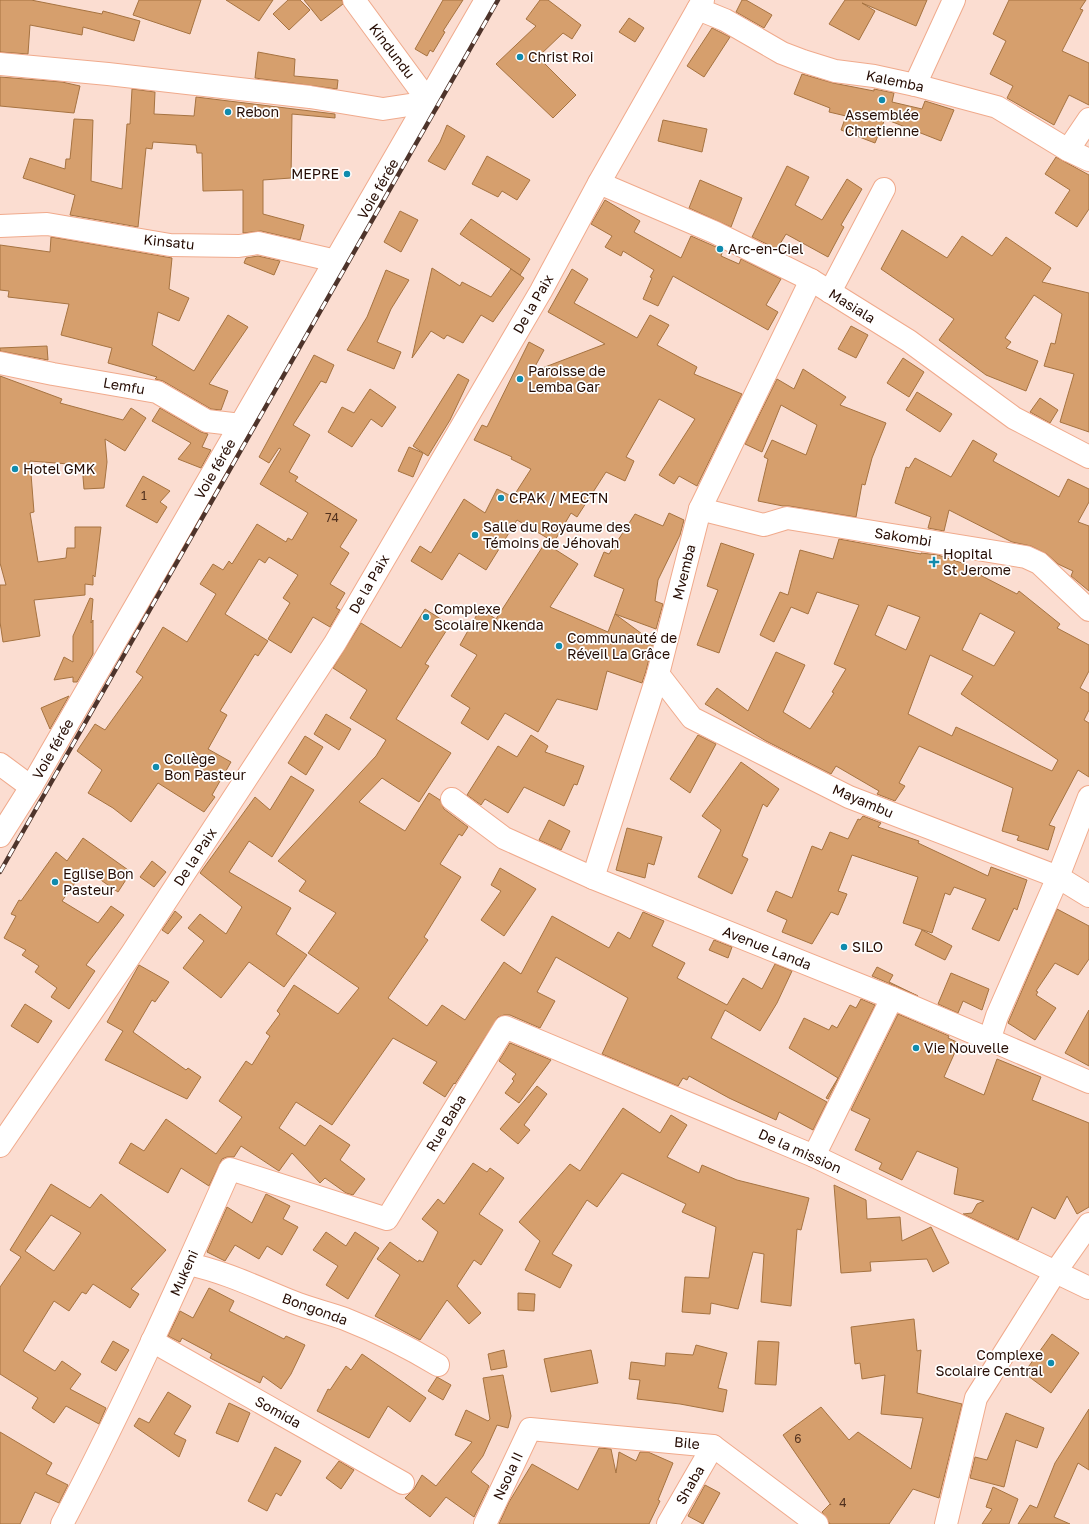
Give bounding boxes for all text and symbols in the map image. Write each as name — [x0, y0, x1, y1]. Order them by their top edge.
street label: Kindundu — [366, 20, 419, 82]
place label: Christ Roi — [528, 48, 593, 65]
marker: Christ Roi — [515, 52, 525, 62]
street label: Kalemba — [865, 66, 926, 95]
marker: Assemblée Chretienne — [877, 95, 887, 105]
place label: Rebon — [236, 103, 279, 120]
place label: Assemblée Chretienne — [845, 106, 919, 139]
marker: Rebon — [223, 107, 233, 117]
street label: Voie férée — [353, 156, 402, 222]
place label: MEPRE — [291, 165, 339, 182]
marker: MEPRE — [342, 169, 352, 179]
street label: Kinsatu — [143, 230, 195, 253]
place label: Arc-en-Ciel — [728, 240, 804, 257]
marker: Arc-en-Ciel — [715, 244, 725, 254]
street label: De la Paix — [509, 271, 557, 336]
street label: Masiala — [826, 285, 879, 326]
place label: Paroisse de Lemba Gar — [528, 362, 606, 395]
street label: Lemfu — [102, 373, 146, 398]
marker: Paroisse de Lemba Gar — [515, 374, 525, 384]
street label: Voie férée — [190, 436, 239, 502]
place label: Hotel GMK — [23, 460, 96, 477]
marker: Hotel GMK — [10, 464, 20, 474]
house number: 1 — [141, 488, 147, 503]
place label: CPAK / MECTN — [509, 489, 608, 506]
marker: CPAK / MECTN — [496, 493, 506, 503]
house number: 74 — [325, 510, 339, 525]
place label: Salle du Royaume des Témoins de Jéhovah — [483, 518, 630, 551]
street label: Sakombi — [873, 524, 933, 549]
marker: Salle du Royaume des Témoins de Jéhovah — [470, 530, 480, 540]
street label: Mvemba — [668, 542, 699, 601]
place label: Hopital St Jerome — [943, 545, 1011, 578]
street label: De la Paix — [345, 551, 393, 616]
marker: Hopital St Jerome — [928, 556, 940, 568]
place label: Complexe Scolaire Nkenda — [434, 600, 544, 633]
marker: Complexe Scolaire Nkenda — [421, 612, 431, 622]
place label: Communauté de Réveil La Grâce — [567, 629, 677, 662]
marker: Communauté de Réveil La Grâce — [554, 641, 564, 651]
street label: Voie férée — [28, 716, 77, 782]
place label: Collège Bon Pasteur — [164, 750, 246, 783]
marker: Collège Bon Pasteur — [151, 762, 161, 772]
street label: Mayambu — [830, 780, 896, 821]
street label: De la Paix — [170, 824, 220, 889]
place label: Eglise Bon Pasteur — [63, 865, 134, 898]
marker: Eglise Bon Pasteur — [50, 877, 60, 887]
street label: Avenue Landa — [720, 922, 814, 973]
place label: SILO — [852, 938, 883, 955]
marker: SILO — [839, 942, 849, 952]
place label: Vie Nouvelle — [924, 1039, 1009, 1056]
marker: Vie Nouvelle — [911, 1043, 921, 1053]
street label: Rue Baba — [422, 1091, 469, 1154]
street label: De la mission — [756, 1125, 844, 1176]
street label: Mukeni — [166, 1247, 201, 1298]
street label: Bongonda — [280, 1289, 350, 1328]
place label: Complexe Scolaire Central — [936, 1346, 1043, 1379]
marker: Complexe Scolaire Central — [1046, 1358, 1056, 1368]
street label: Somida — [252, 1392, 304, 1431]
house number: 6 — [794, 1431, 802, 1446]
street label: Bile — [674, 1433, 701, 1452]
street label: Nsola II — [489, 1449, 526, 1503]
street label: Shaba — [672, 1462, 707, 1507]
house number: 4 — [839, 1495, 847, 1510]

